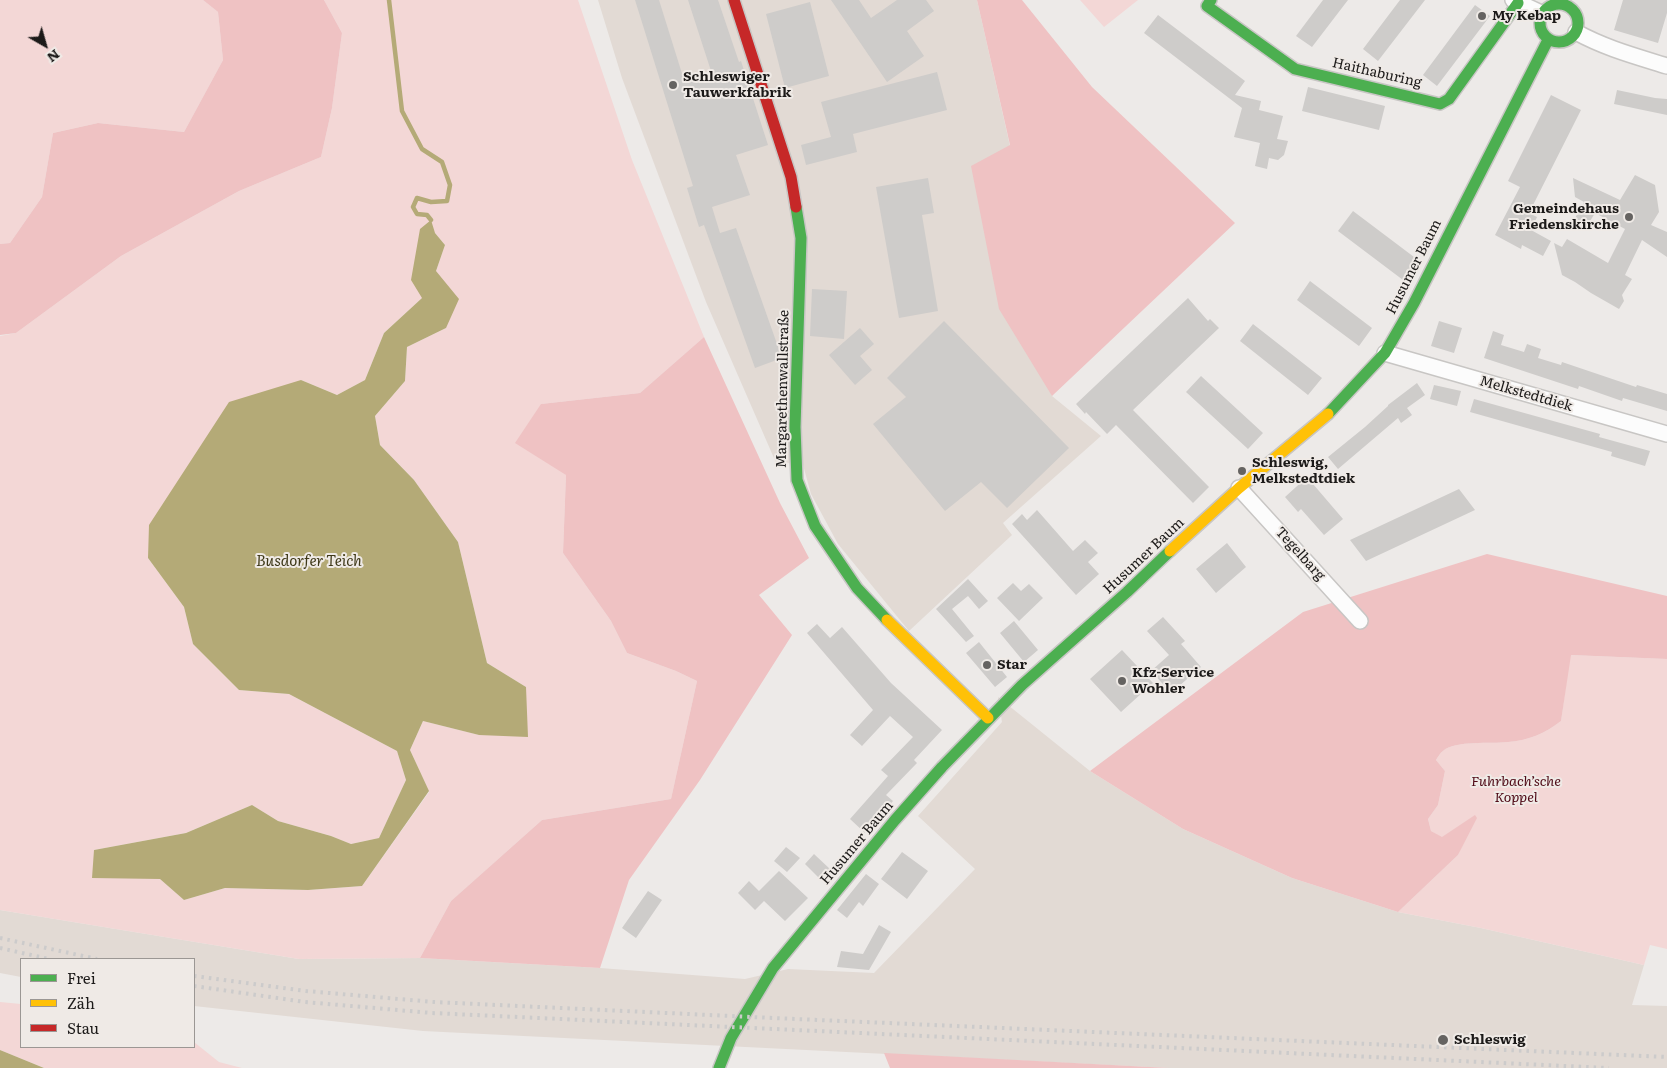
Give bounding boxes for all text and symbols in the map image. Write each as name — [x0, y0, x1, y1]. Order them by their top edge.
place label: My Kebap — [1492, 8, 1561, 24]
marker: My Kebap — [1476, 10, 1488, 22]
north arrow — [20, 20, 70, 70]
text: N — [43, 45, 65, 68]
street label: Haithaburing — [1331, 55, 1423, 91]
place label: Schleswiger Tauwerkfabrik — [683, 69, 791, 102]
marker: Schleswiger Tauwerkfabrik — [667, 79, 679, 91]
place label: Gemeindehaus Friedenskirche — [1509, 201, 1619, 233]
marker: Gemeindehaus Friedenskirche — [1623, 211, 1635, 223]
street label: Husumer Baum — [1383, 217, 1445, 317]
street label: Margarethenwallstraße — [773, 310, 793, 468]
street label: Melkstedtdiek — [1478, 373, 1574, 415]
place label: Schleswig, Melkstedtdiek — [1252, 455, 1355, 488]
marker: Schleswig, Melkstedtdiek — [1236, 465, 1248, 477]
street label: Husumer Baum — [1100, 514, 1188, 598]
street label: Tegelbarg — [1272, 524, 1328, 584]
water label: Busdorfer Teich — [256, 553, 362, 571]
place label: Star — [997, 657, 1027, 673]
marker: Star — [981, 659, 993, 671]
place label: Kfz-Service Wohler — [1132, 665, 1214, 698]
marker: Kfz-Service Wohler — [1116, 675, 1128, 687]
park label: Fuhrbach’sche Koppel — [1471, 774, 1561, 806]
street label: Husumer Baum — [817, 798, 897, 888]
legend — [20, 958, 195, 1048]
text: Frei — [67, 966, 96, 989]
text: Zäh — [67, 991, 95, 1014]
text: Stau — [67, 1016, 99, 1039]
place label: Schleswig — [1454, 1032, 1526, 1048]
marker: Schleswig — [1436, 1033, 1450, 1047]

